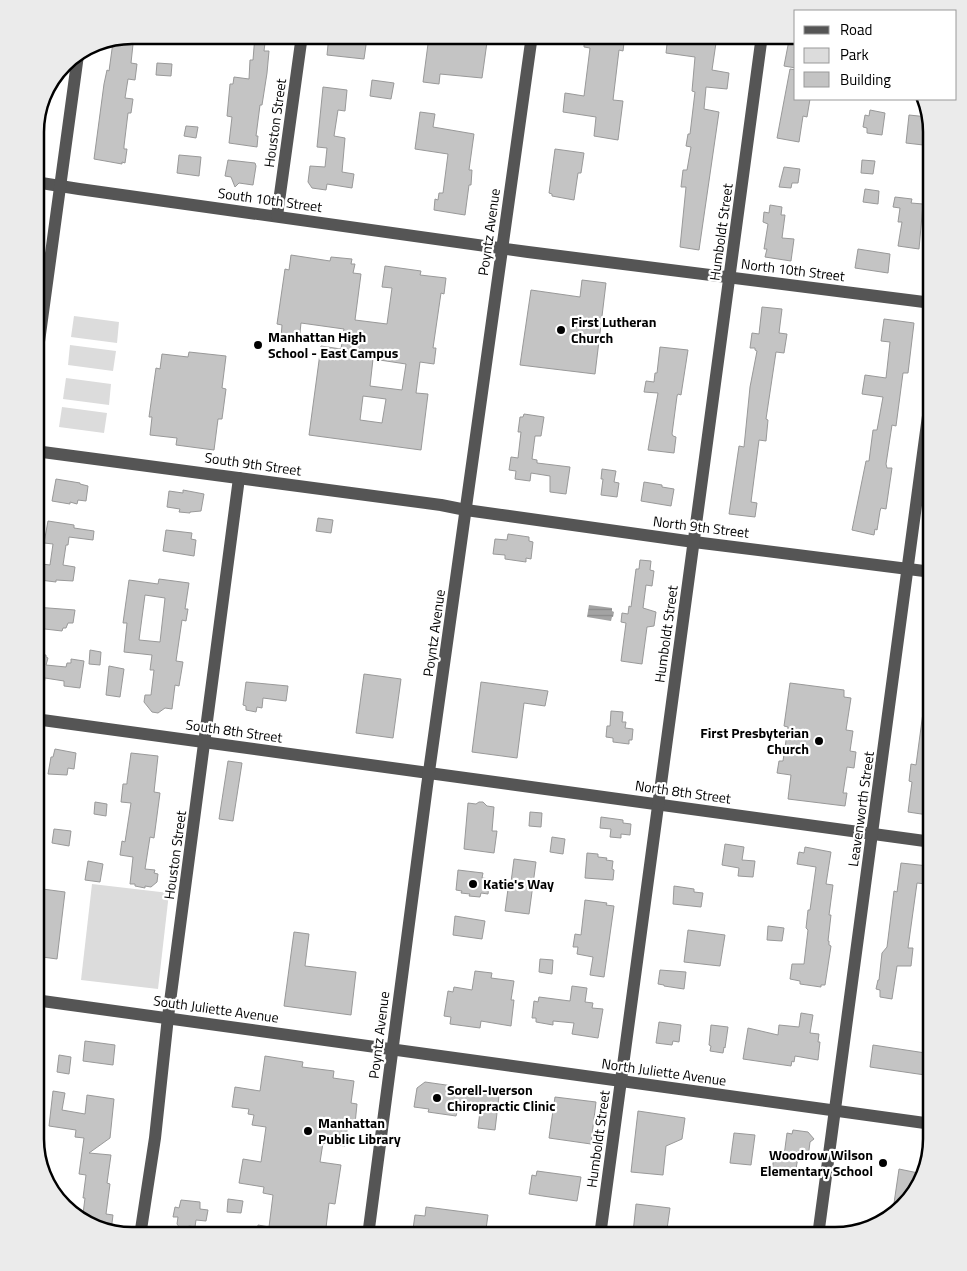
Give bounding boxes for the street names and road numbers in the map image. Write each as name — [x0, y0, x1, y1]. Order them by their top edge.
street label: Houston Street — [258, 77, 291, 169]
street label: South 10th Street — [217, 182, 324, 217]
street label: Humboldt Street — [703, 182, 738, 282]
street label: Poyntz Avenue — [472, 187, 505, 277]
street label: North 10th Street — [740, 253, 846, 286]
street label: South 9th Street — [203, 446, 303, 481]
street label: North 9th Street — [652, 510, 750, 543]
street label: Humboldt Street — [648, 584, 683, 684]
street label: Poyntz Avenue — [417, 588, 450, 678]
street label: South 8th Street — [184, 713, 284, 748]
street label: Leavenworth Street — [842, 750, 879, 868]
street label: North 8th Street — [634, 774, 732, 809]
street label: Houston Street — [158, 809, 191, 901]
street label: South Juliette Avenue — [152, 989, 280, 1028]
street label: Poyntz Avenue — [363, 990, 394, 1080]
street label: North Juliette Avenue — [600, 1052, 728, 1091]
street label: Humboldt Street — [580, 1089, 615, 1189]

